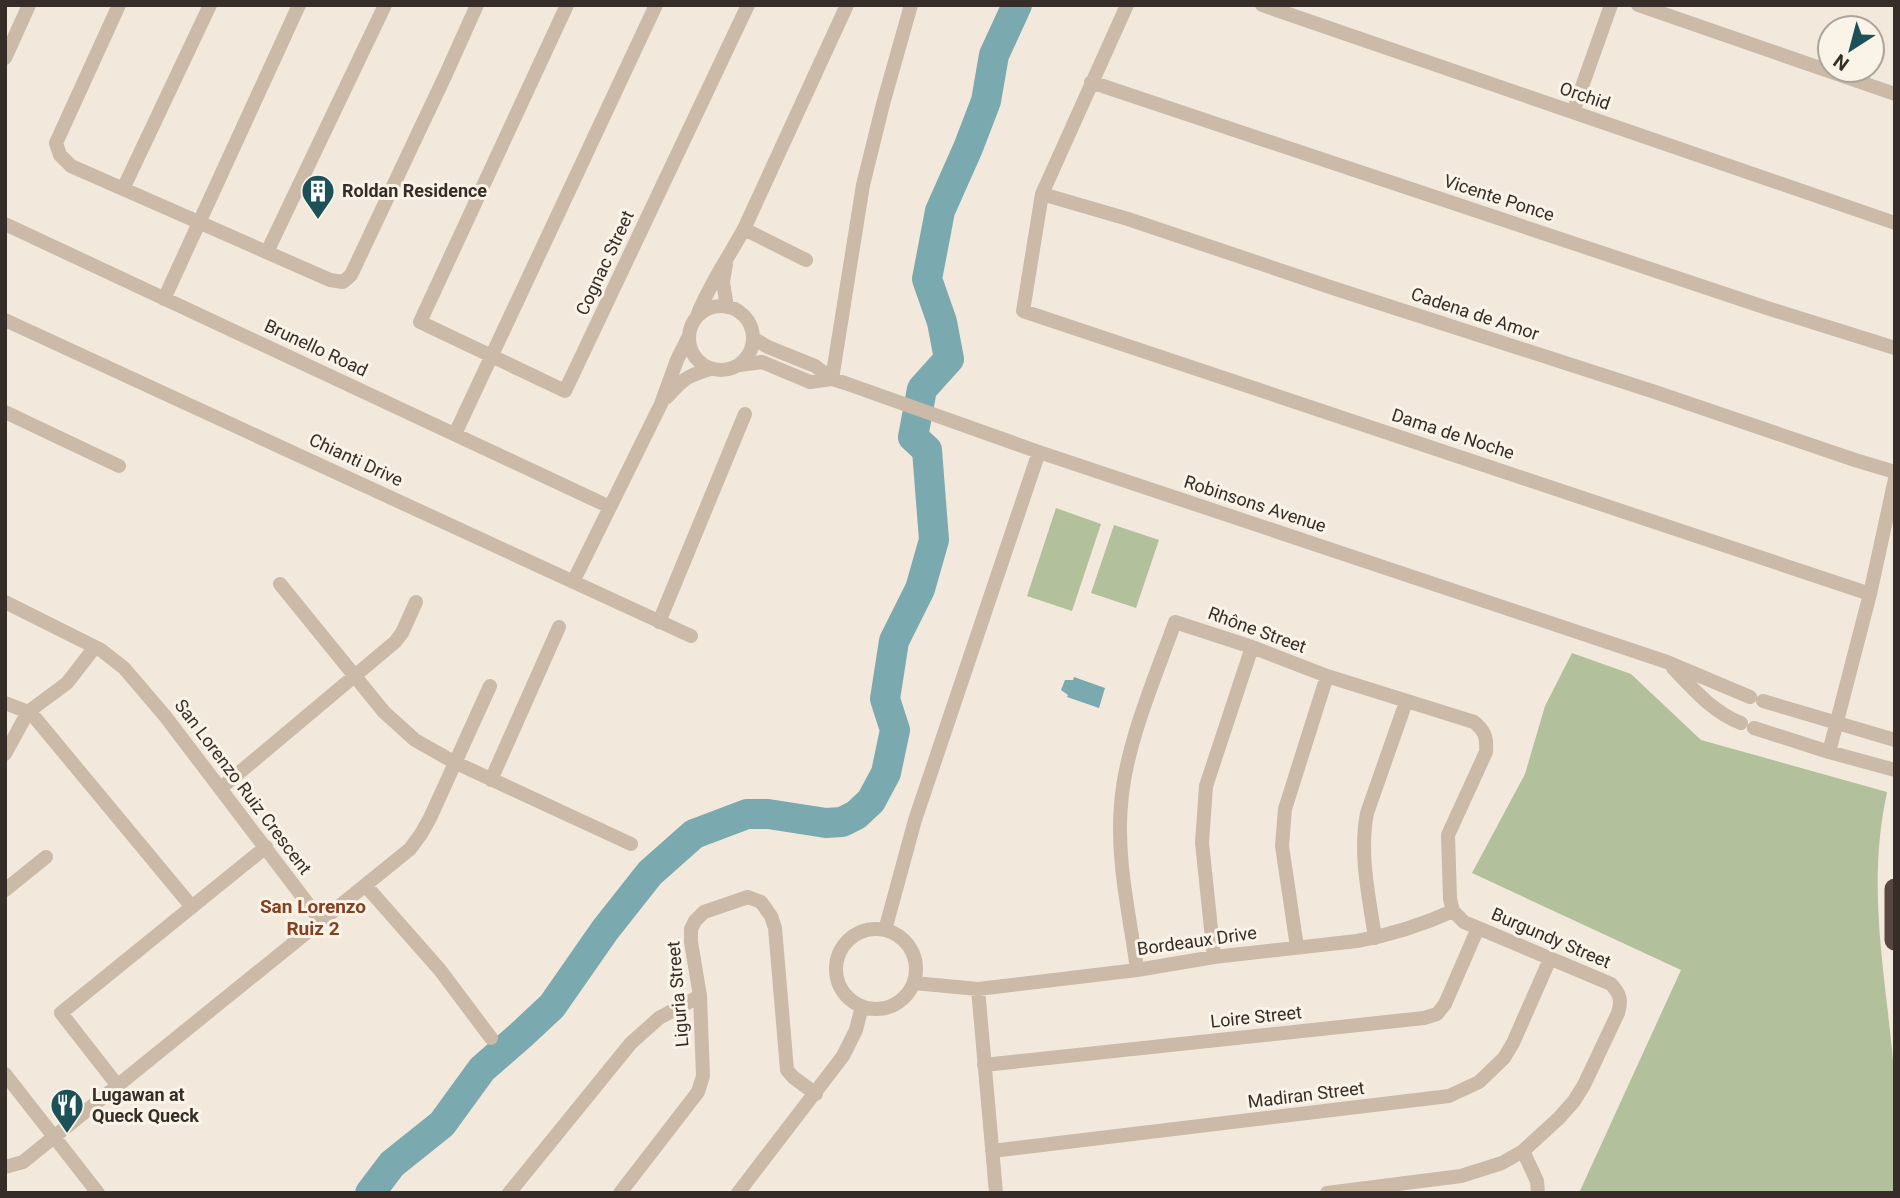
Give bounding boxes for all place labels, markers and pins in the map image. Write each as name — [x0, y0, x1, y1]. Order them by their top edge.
building icon: Roldan Residence — [299, 172, 337, 221]
place label: Roldan Residence — [342, 180, 487, 201]
place label: Lugawan at Queck Queck — [92, 1084, 199, 1126]
restaurant icon: Lugawan at Queck Queck — [48, 1086, 86, 1135]

